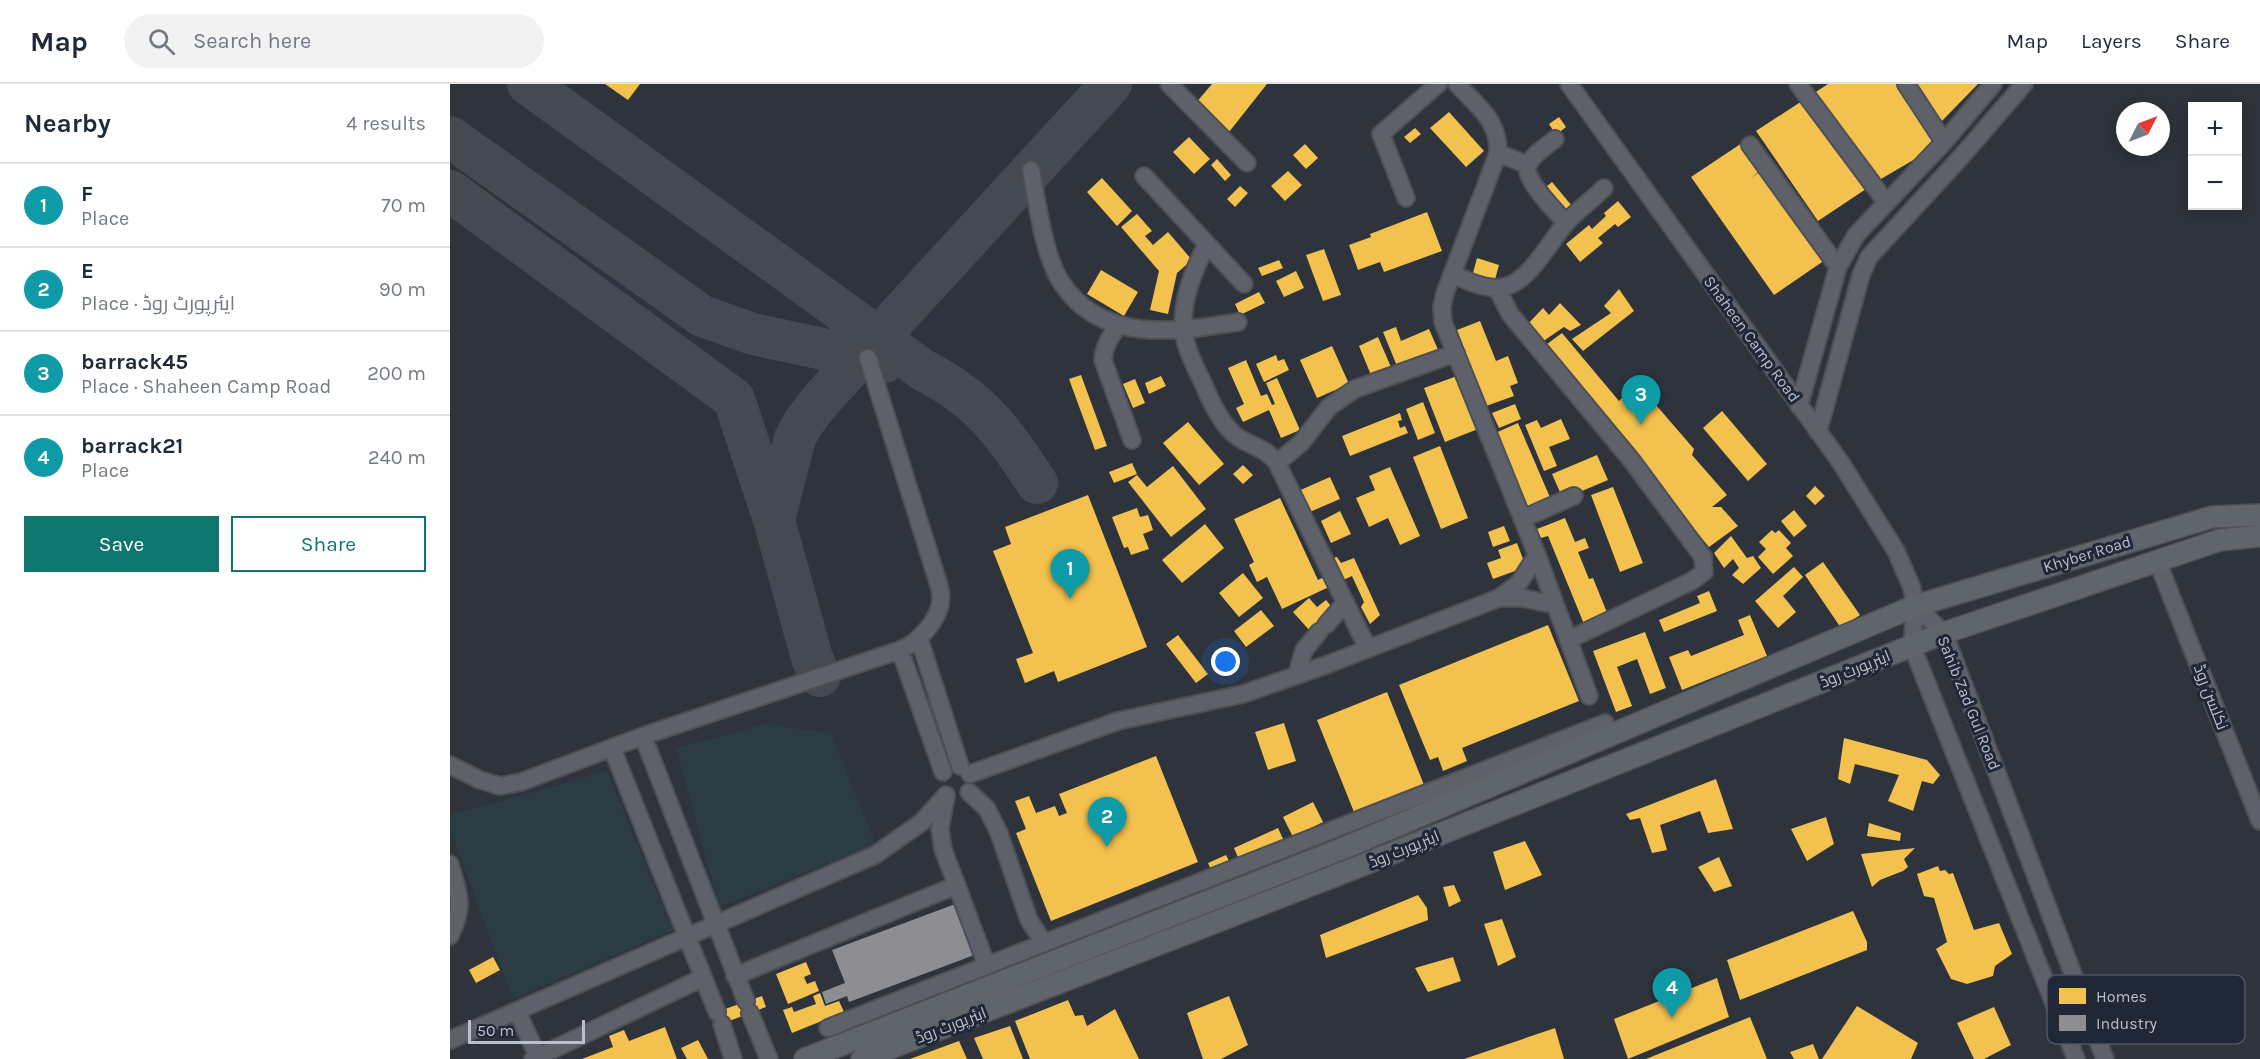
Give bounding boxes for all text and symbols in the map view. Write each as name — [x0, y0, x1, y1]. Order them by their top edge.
search box — [124, 14, 544, 68]
text: Map — [30, 25, 88, 58]
icon: search — [145, 25, 178, 58]
text: Search here — [193, 28, 311, 54]
text: Map — [2006, 29, 2048, 53]
text: Layers — [2081, 29, 2142, 53]
text: Share — [2175, 29, 2230, 53]
north arrow — [2116, 102, 2170, 156]
map controls — [2188, 102, 2242, 210]
button: + — [2188, 102, 2242, 156]
text: Nearby — [24, 108, 111, 139]
text: 4 results — [346, 112, 426, 135]
button: − — [2188, 156, 2242, 210]
text: F — [81, 181, 93, 207]
text: 1 — [40, 194, 47, 217]
text: 70 m — [381, 194, 426, 217]
text: Place — [81, 207, 129, 230]
text: E — [81, 258, 94, 284]
street label: Shaheen Camp Road — [1700, 272, 1804, 406]
text: 2 — [37, 278, 50, 301]
text: 90 m — [379, 278, 426, 301]
text: Place · ایئرپورٹ روڈ — [81, 292, 235, 315]
text: barrack45 — [81, 349, 188, 375]
text: 3 — [37, 362, 50, 385]
text: 200 m — [367, 362, 426, 385]
text: Place · Shaheen Camp Road — [81, 375, 331, 398]
pin: 3 — [1622, 376, 1660, 425]
text: barrack21 — [81, 433, 183, 459]
text: 4 — [38, 446, 49, 469]
text: 240 m — [368, 446, 426, 469]
text: Place — [81, 459, 129, 482]
button: Save — [24, 516, 219, 572]
button: Share — [231, 516, 426, 572]
street label: Khyber Road — [2041, 532, 2133, 576]
pin: 1 — [1050, 550, 1090, 599]
street label: Sahib Zad Gul Road — [1933, 633, 2005, 773]
street label: ایئرپورٹ روڈ — [1817, 646, 1894, 694]
your location — [1211, 647, 1240, 676]
street label: نکلسن روڈ — [2189, 661, 2232, 733]
pin: 2 — [1088, 798, 1126, 847]
street label: ایئرپورٹ روڈ — [1366, 826, 1443, 874]
pin: 4 — [1652, 968, 1692, 1018]
legend — [2047, 975, 2245, 1044]
text: Homes — [2096, 987, 2147, 1006]
street label: ایئرپورٹ روڈ — [913, 1003, 990, 1049]
text: Industry — [2096, 1014, 2158, 1033]
scale bar — [468, 1017, 585, 1044]
text: 50 m — [477, 1021, 514, 1040]

